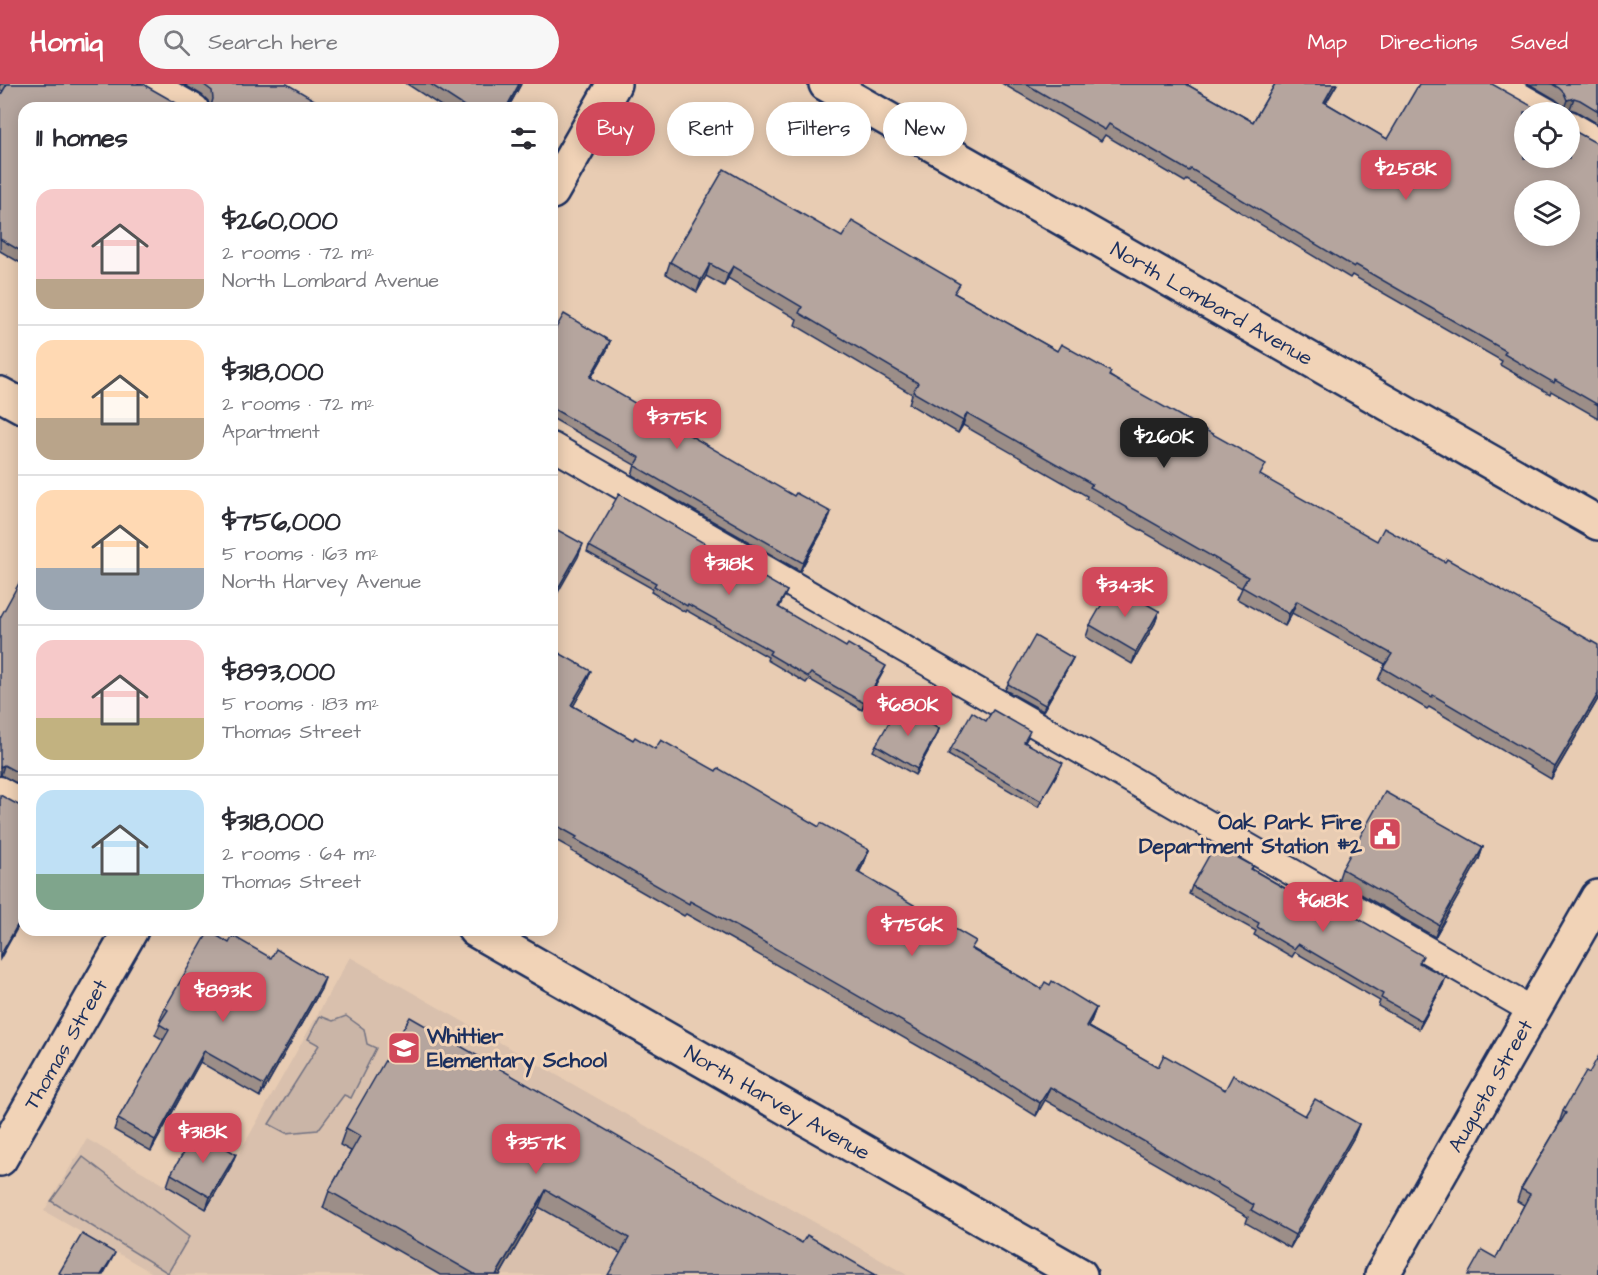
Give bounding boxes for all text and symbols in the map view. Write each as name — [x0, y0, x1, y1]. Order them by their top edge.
search box — [139, 15, 559, 69]
text: Homiq — [30, 23, 103, 62]
icon: search — [160, 26, 193, 59]
text: Search here — [208, 27, 338, 58]
text: Map — [1307, 28, 1347, 57]
text: Directions — [1380, 28, 1478, 57]
text: Saved — [1511, 28, 1568, 57]
chip: Buy — [576, 102, 655, 156]
chip: Rent — [667, 102, 754, 156]
chip: Filters — [766, 102, 871, 156]
chip: New — [883, 102, 967, 156]
map controls — [1514, 102, 1580, 246]
button: locate — [1514, 102, 1580, 168]
text: 11 homes — [36, 120, 128, 156]
icon: filters — [507, 122, 540, 155]
pin: $258K — [1364, 150, 1448, 201]
text: $258K — [1375, 155, 1437, 183]
button: layers — [1514, 180, 1580, 246]
text: $260,000 — [222, 203, 338, 239]
icon: home — [84, 213, 156, 285]
street label: North Lombard Avenue — [1105, 235, 1318, 373]
text: 2 rooms · 72 m² — [222, 239, 374, 267]
text: North Lombard Avenue — [222, 267, 439, 295]
text: $318,000 — [222, 354, 324, 390]
icon: home — [84, 364, 156, 436]
text: 2 rooms · 72 m² — [222, 390, 374, 418]
pin: $375K — [635, 399, 719, 450]
text: $375K — [647, 404, 707, 432]
text: Apartment — [222, 418, 320, 446]
pin: $260K — [1122, 418, 1206, 469]
text: $260K — [1134, 423, 1194, 451]
text: $756,000 — [222, 504, 341, 540]
icon: home — [84, 514, 156, 586]
text: 5 rooms · 163 m² — [222, 540, 378, 568]
pin: $318K — [687, 545, 771, 596]
text: $318K — [705, 550, 753, 578]
pin: $343K — [1083, 567, 1167, 618]
text: North Harvey Avenue — [222, 568, 421, 596]
text: $343K — [1096, 572, 1154, 600]
text: $893,000 — [222, 654, 335, 690]
icon: home — [84, 664, 156, 736]
pin: $680K — [866, 686, 950, 737]
text: 5 rooms · 183 m² — [222, 690, 379, 718]
text: $680K — [877, 691, 939, 719]
text: Thomas Street — [222, 718, 361, 746]
text: $318,000 — [222, 804, 324, 840]
place label: Oak Park Fire Department Station #2 — [1139, 808, 1363, 862]
icon: home — [84, 814, 156, 886]
public building icon: Oak Park Fire Department Station #2 — [1367, 816, 1403, 852]
text: 2 rooms · 64 m² — [222, 840, 377, 868]
text: Thomas Street — [222, 868, 361, 896]
pin: $618K — [1281, 882, 1365, 933]
text: $618K — [1297, 887, 1349, 915]
pin: $756K — [870, 906, 954, 957]
text: $756K — [881, 911, 943, 939]
pin: $893K — [181, 972, 265, 1023]
street label: Thomas Street — [17, 974, 115, 1115]
text: $893K — [194, 977, 252, 1005]
street label: Augusta Street — [1441, 1014, 1540, 1158]
place label: Whittier Elementary School — [426, 1022, 608, 1078]
school or university icon: Whittier Elementary School — [386, 1030, 422, 1066]
street label: North Harvey Avenue — [679, 1038, 875, 1167]
pin: $318K — [161, 1113, 245, 1164]
text: $318K — [179, 1118, 227, 1146]
pin: $357K — [494, 1124, 578, 1175]
text: $357K — [506, 1129, 566, 1157]

